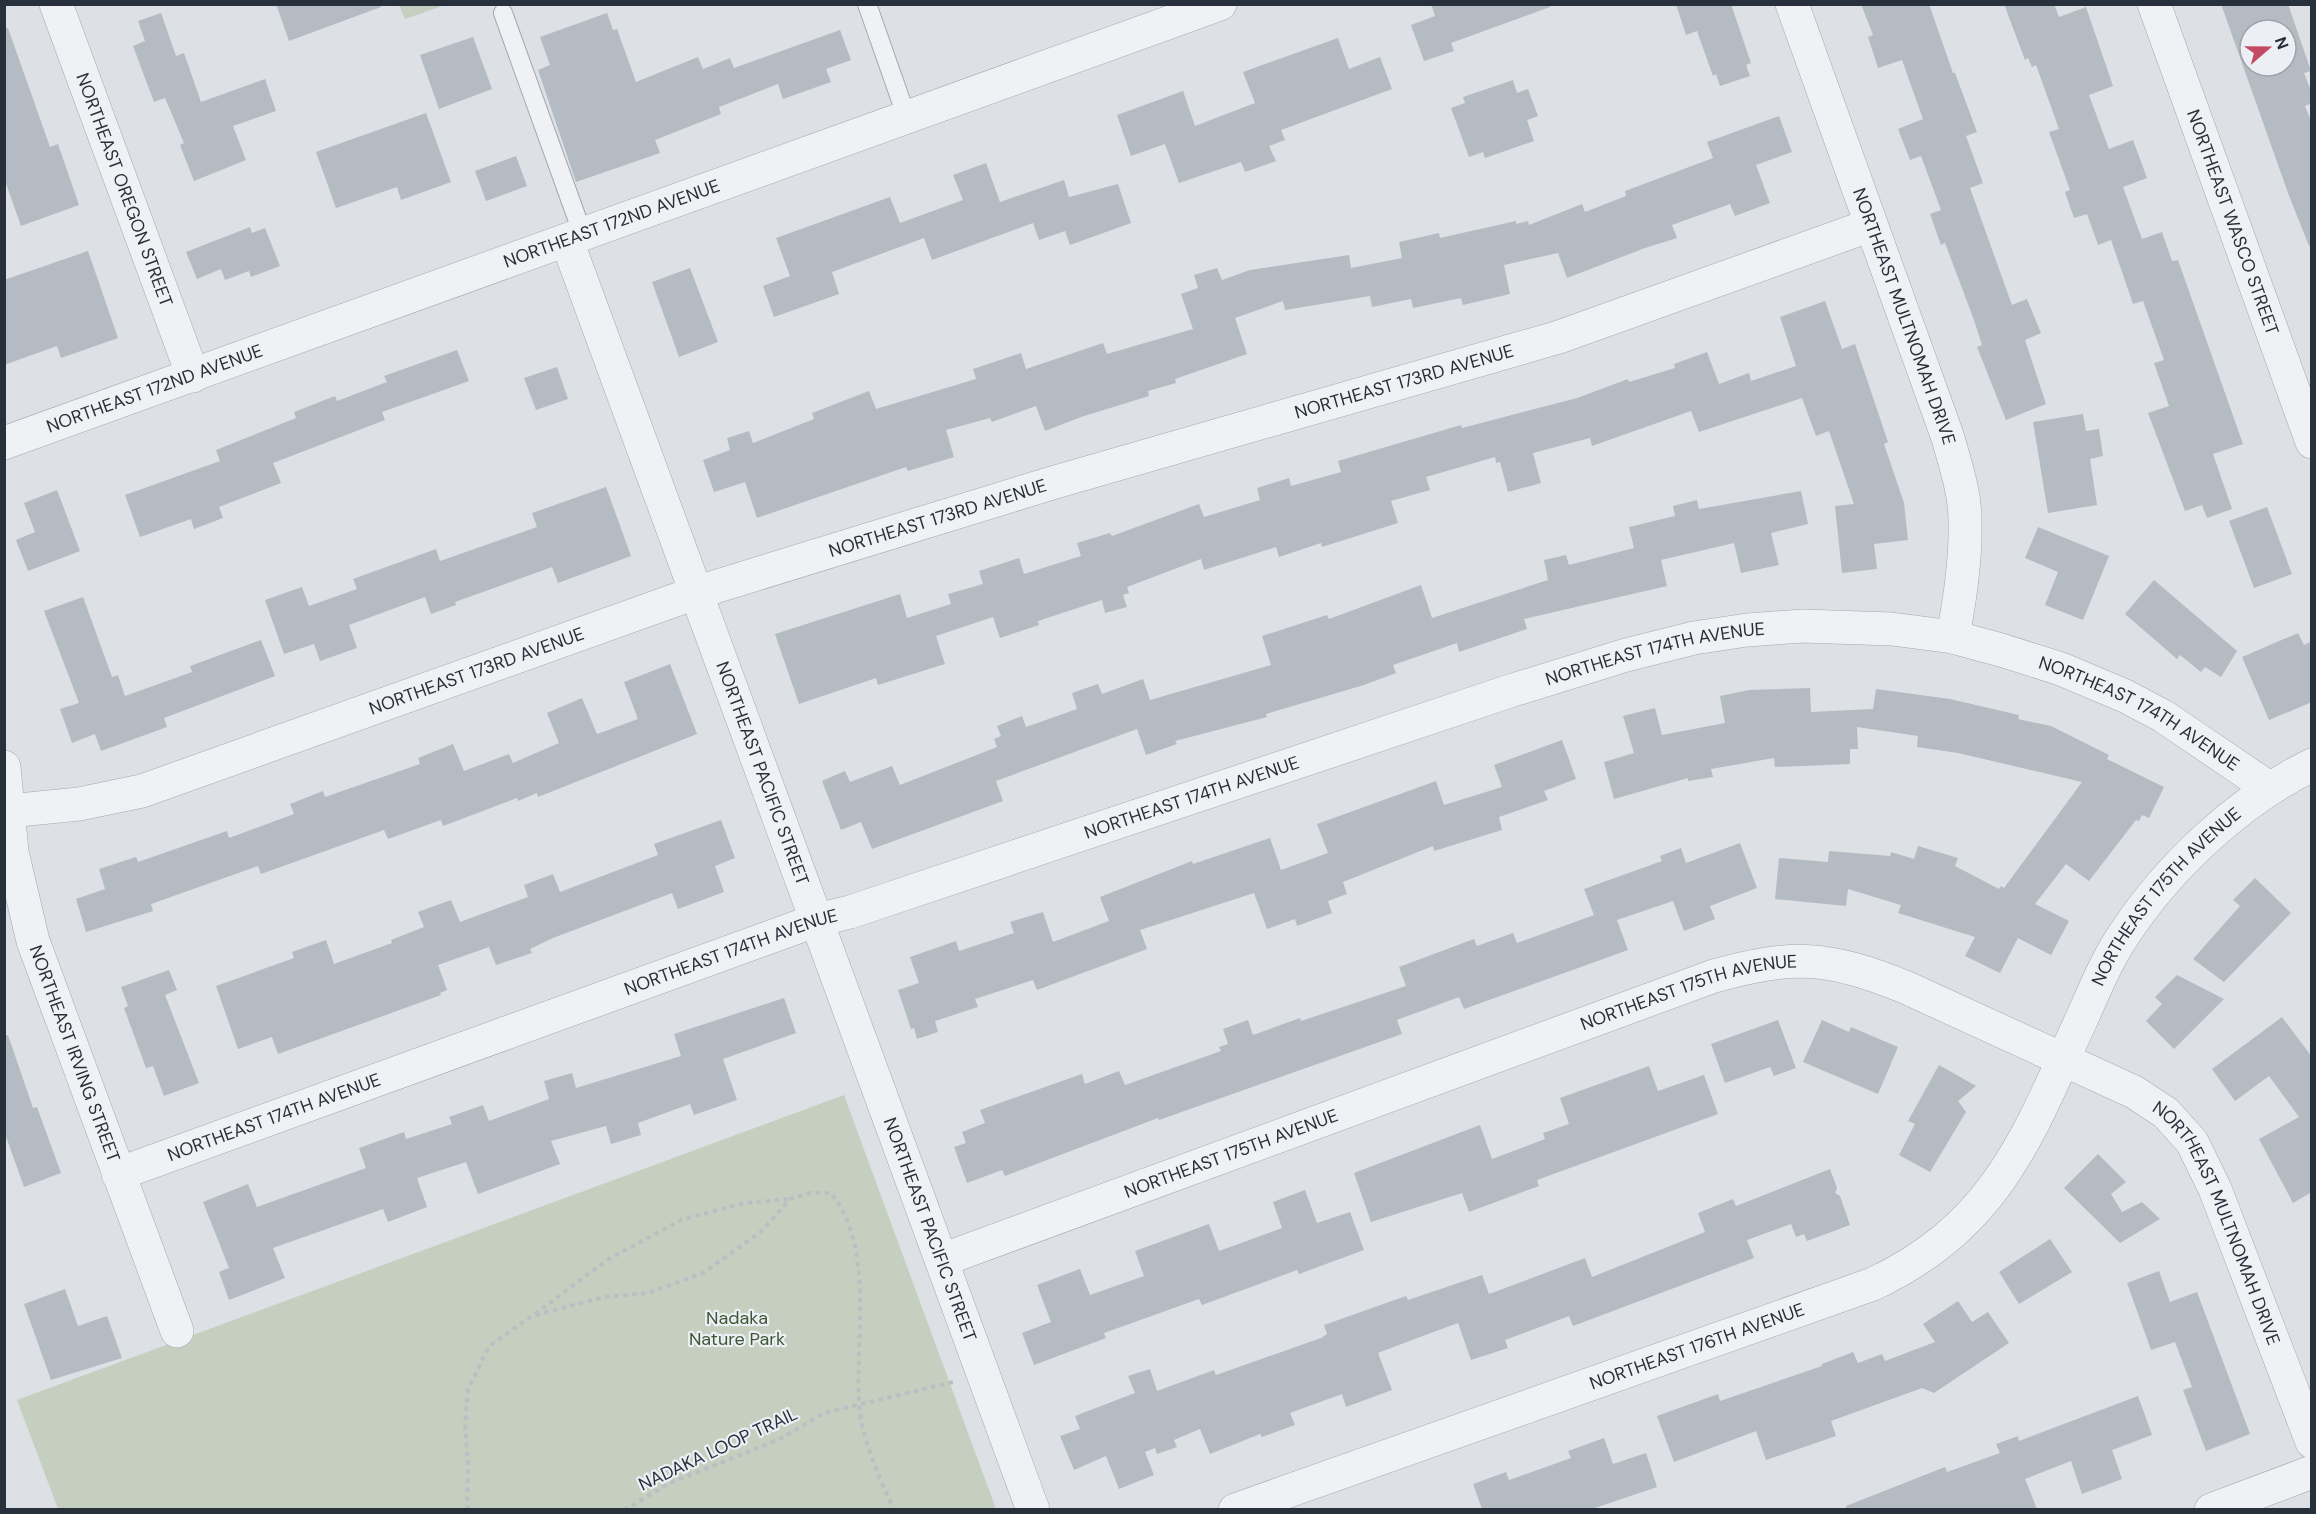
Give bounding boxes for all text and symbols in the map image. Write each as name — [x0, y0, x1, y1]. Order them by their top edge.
north arrow — [2238, 18, 2298, 78]
text: N — [2270, 34, 2293, 52]
street label: NORTHEAST OREGON STREET — [70, 69, 178, 310]
street label: NORTHEAST WASCO STREET — [2181, 106, 2284, 338]
street label: NORTHEAST 172ND AVENUE — [500, 174, 723, 274]
street label: NORTHEAST MULTNOMAH DRIVE — [1847, 185, 1961, 447]
street label: NORTHEAST 172ND AVENUE — [43, 339, 266, 439]
street label: NORTHEAST 173RD AVENUE — [1292, 339, 1516, 425]
street label: NORTHEAST 173RD AVENUE — [826, 473, 1050, 563]
street label: NORTHEAST 174TH AVENUE — [1543, 617, 1766, 691]
street label: NORTHEAST 173RD AVENUE — [366, 622, 587, 721]
street label: NORTHEAST 174TH AVENUE — [2036, 651, 2244, 776]
street label: NORTHEAST PACIFIC STREET — [710, 658, 815, 889]
street label: NORTHEAST 174TH AVENUE — [1081, 750, 1302, 845]
street label: NORTHEAST 175TH AVENUE — [2086, 802, 2246, 990]
street label: NORTHEAST 174TH AVENUE — [621, 903, 840, 1001]
street label: NORTHEAST IRVING STREET — [24, 942, 126, 1166]
street label: NORTHEAST 175TH AVENUE — [1577, 949, 1797, 1036]
street label: NORTHEAST 174TH AVENUE — [164, 1068, 384, 1167]
street label: NORTHEAST MULTNOMAH DRIVE — [2148, 1095, 2286, 1349]
street label: NORTHEAST 175TH AVENUE — [1121, 1103, 1341, 1204]
street label: NORTHEAST PACIFIC STREET — [878, 1114, 982, 1345]
street label: NORTHEAST 176TH AVENUE — [1586, 1297, 1807, 1395]
park label: Nadaka Nature Park — [689, 1306, 785, 1351]
street label: NADAKA LOOP TRAIL — [635, 1402, 801, 1496]

